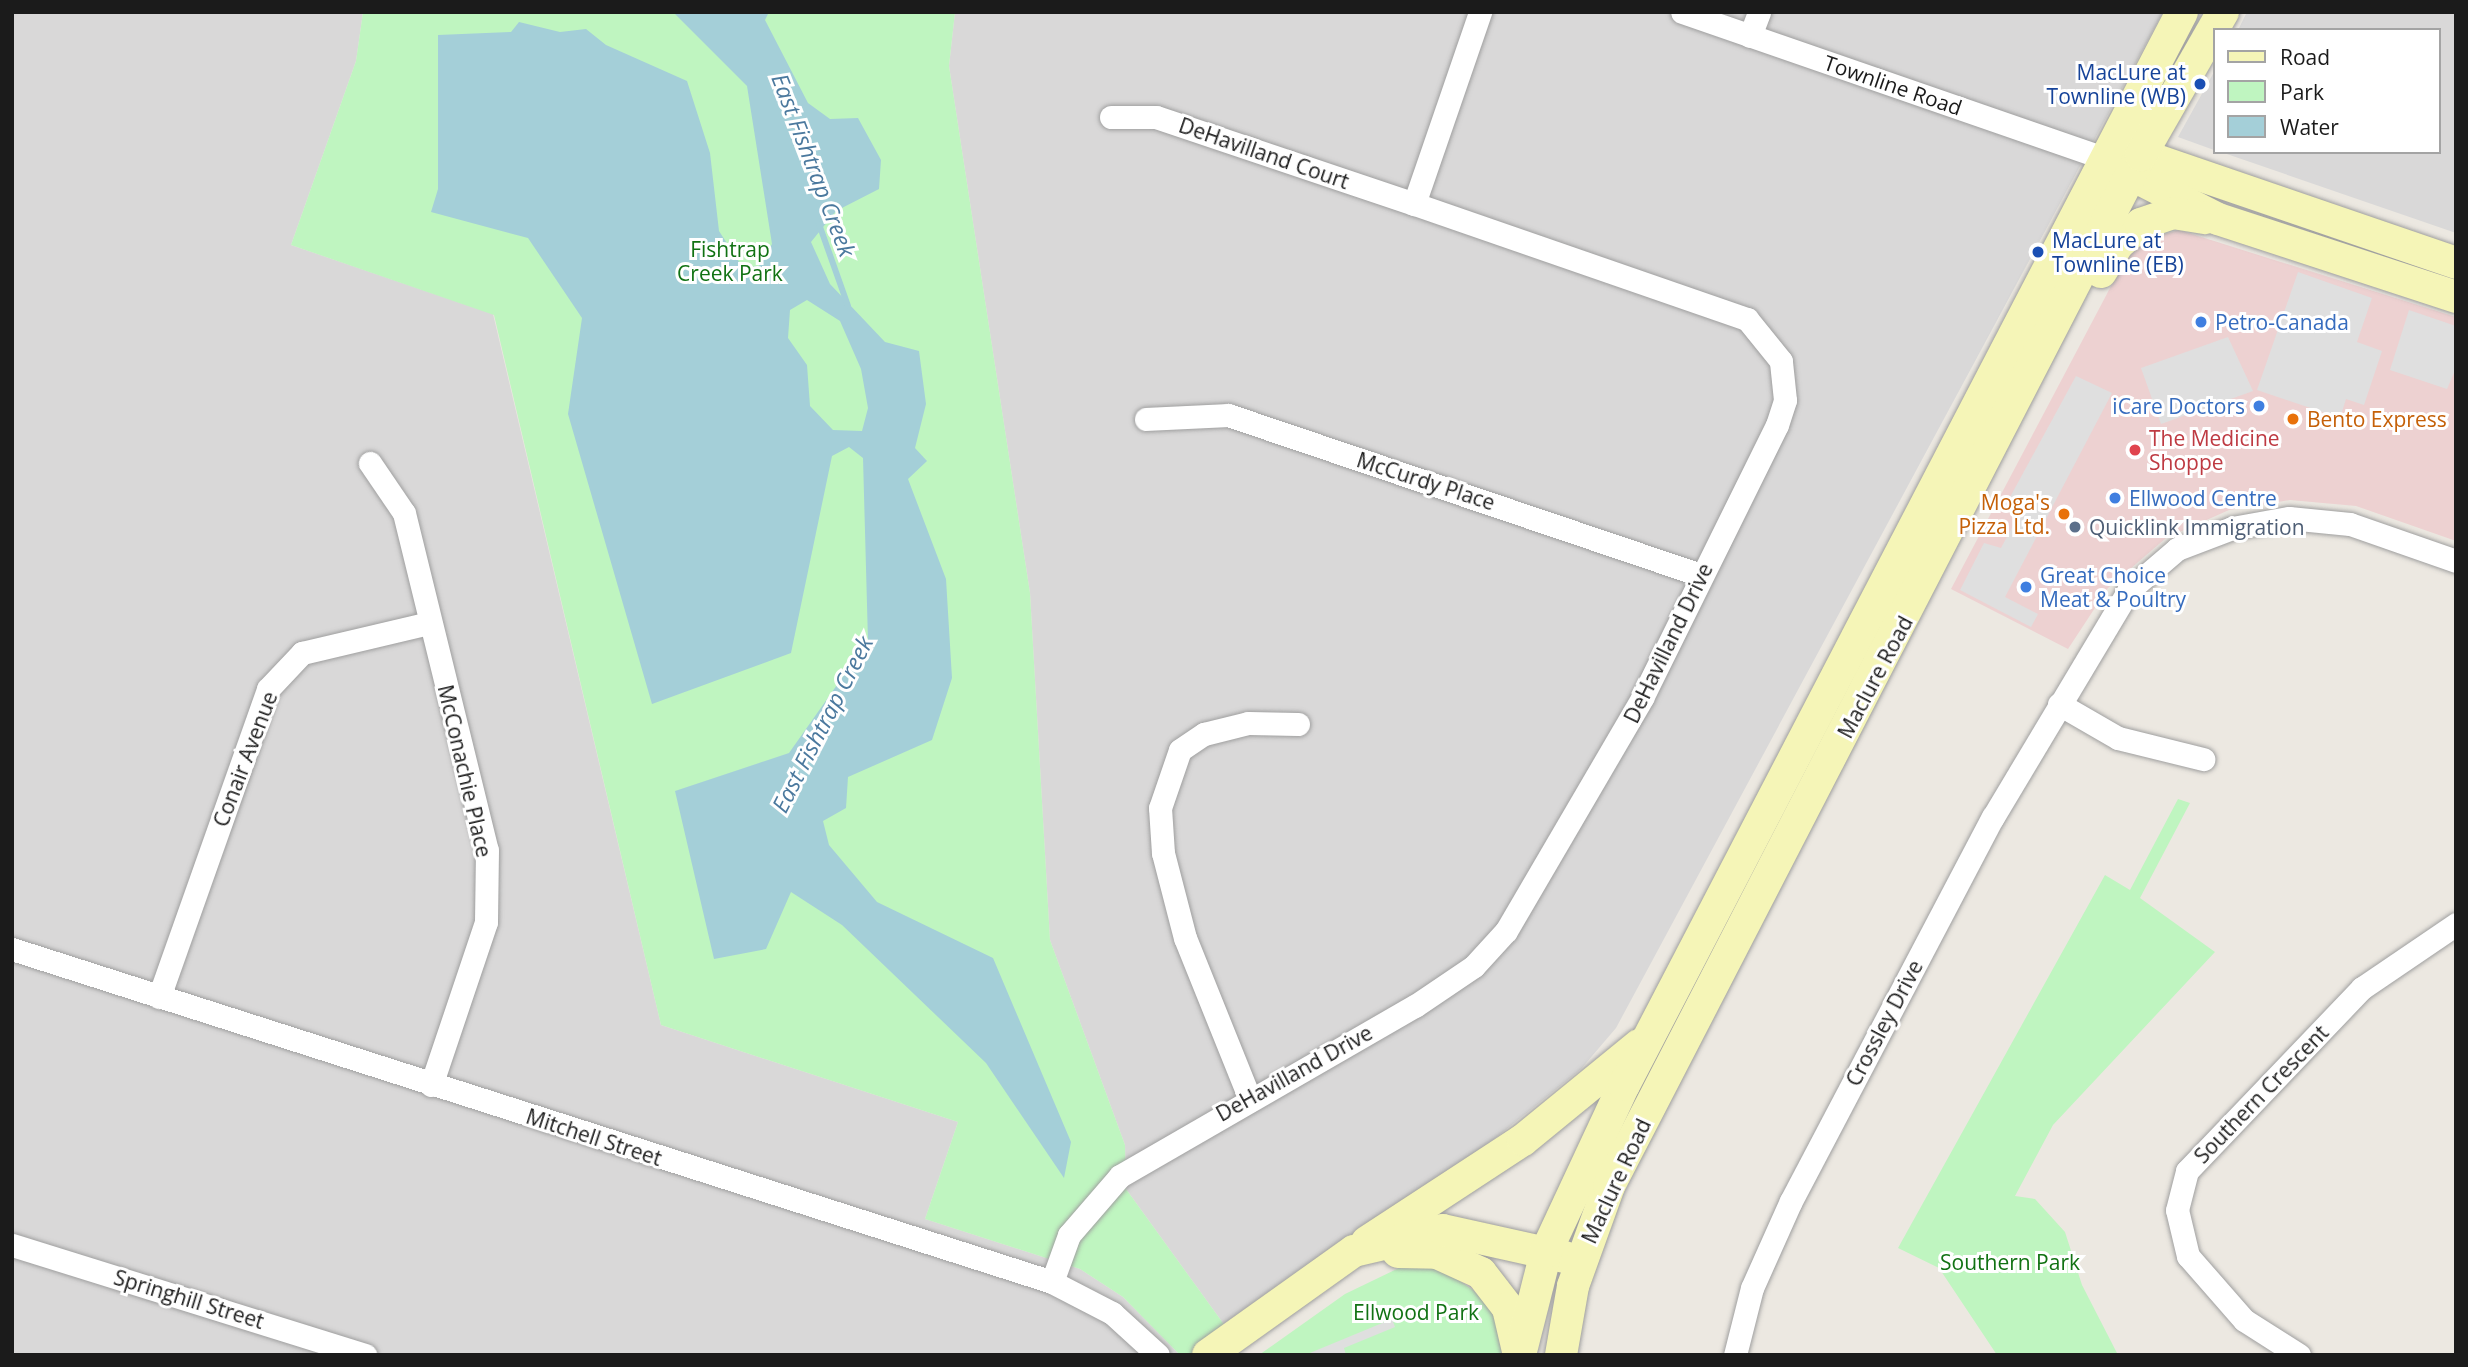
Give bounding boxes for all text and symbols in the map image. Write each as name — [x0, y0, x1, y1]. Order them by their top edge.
legend — [2212, 28, 2440, 154]
text: Road — [2280, 43, 2330, 71]
street label: Townline Road — [1821, 50, 1965, 120]
place label: MacLure at Townline (WB) — [2047, 59, 2186, 109]
water label: East Fishtrap Creek — [766, 69, 862, 261]
marker: MacLure at Townline (WB) — [2192, 76, 2208, 92]
text: Park — [2280, 78, 2324, 106]
street label: DeHavilland Court — [1176, 112, 1352, 194]
text: Water — [2280, 113, 2339, 141]
place label: MacLure at Townline (EB) — [2052, 227, 2184, 277]
park label: Fishtrap Creek Park — [677, 236, 783, 286]
marker: MacLure at Townline (EB) — [2030, 244, 2046, 260]
place label: Petro-Canada — [2215, 309, 2349, 335]
marker: Petro-Canada — [2193, 314, 2209, 330]
place label: iCare Doctors — [2112, 393, 2245, 419]
marker: iCare Doctors — [2251, 398, 2267, 414]
place label: Bento Express — [2307, 406, 2447, 432]
marker: Bento Express — [2285, 411, 2301, 427]
place label: The Medicine Shoppe — [2149, 425, 2280, 475]
marker: The Medicine Shoppe — [2127, 442, 2143, 458]
street label: McCurdy Place — [1354, 447, 1498, 515]
place label: Ellwood Centre — [2129, 485, 2277, 511]
place label: Moga's Pizza Ltd. — [1958, 489, 2050, 539]
marker: Ellwood Centre — [2107, 490, 2123, 506]
marker: Moga's Pizza Ltd. — [2056, 506, 2072, 522]
place label: Quicklink Immigration — [2089, 514, 2305, 540]
marker: Quicklink Immigration — [2067, 519, 2083, 535]
street label: DeHavilland Drive — [1618, 559, 1718, 727]
place label: Great Choice Meat & Poultry — [2040, 562, 2186, 612]
marker: Great Choice Meat & Poultry — [2018, 579, 2034, 595]
street label: Maclure Road — [1832, 612, 1918, 742]
water label: East Fishtrap Creek — [766, 631, 878, 817]
street label: McConachie Place — [433, 682, 497, 860]
street label: Conair Avenue — [208, 688, 282, 830]
street label: Crossley Drive — [1840, 956, 1928, 1090]
street label: DeHavilland Drive — [1211, 1020, 1377, 1126]
street label: Southern Crescent — [2189, 1020, 2333, 1168]
street label: Mitchell Street — [523, 1103, 665, 1171]
street label: Maclure Road — [1576, 1115, 1656, 1247]
park label: Southern Park — [1940, 1249, 2080, 1275]
street label: Springhill Street — [111, 1264, 267, 1334]
park label: Ellwood Park — [1353, 1299, 1479, 1325]

